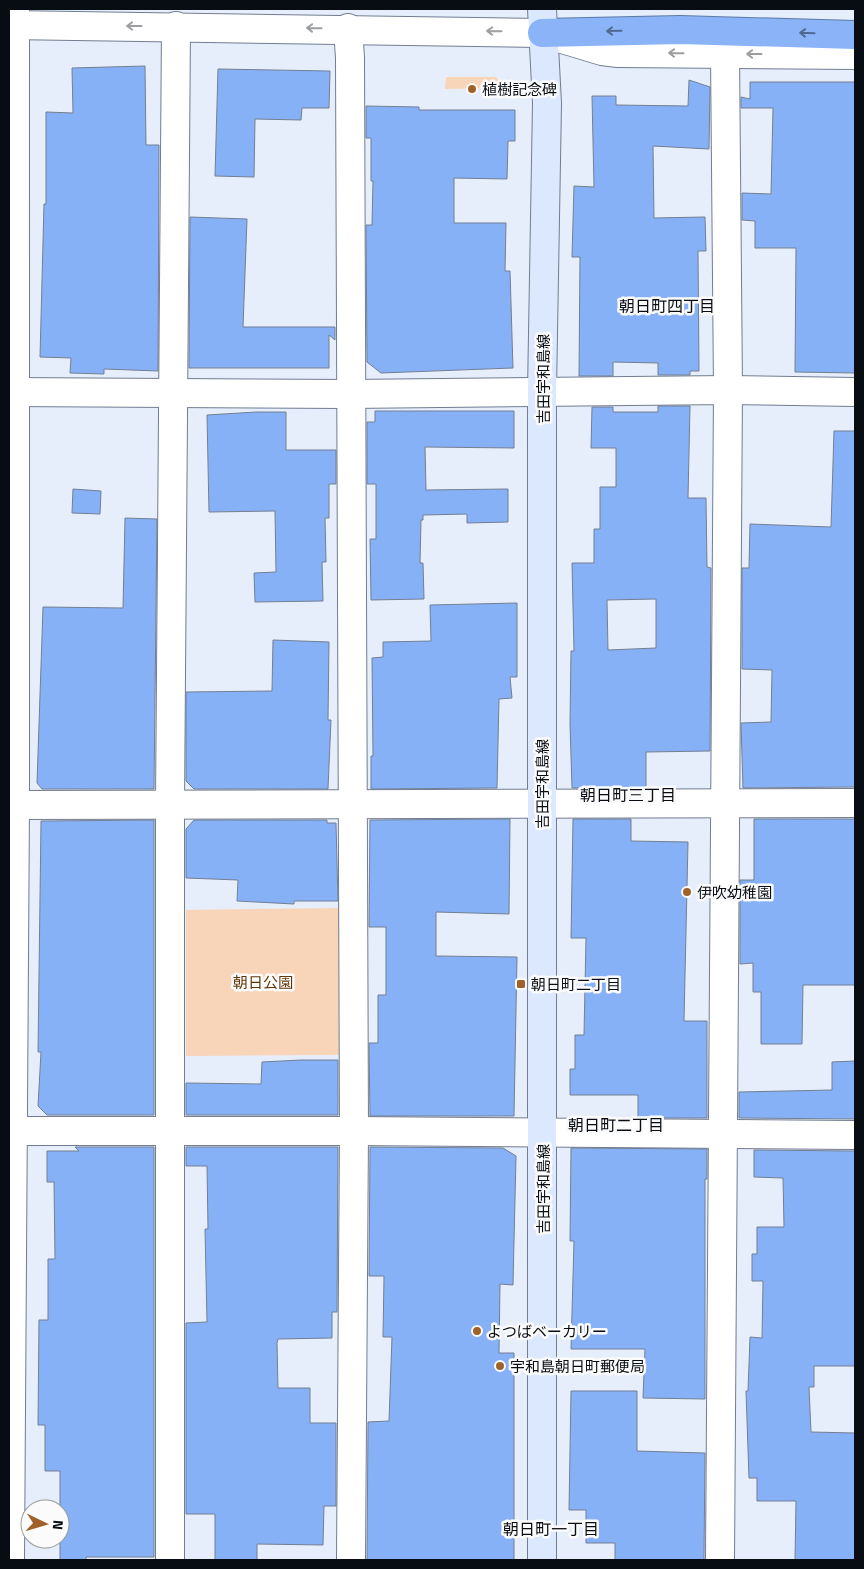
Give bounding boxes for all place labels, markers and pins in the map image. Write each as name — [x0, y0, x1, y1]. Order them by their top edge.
place label: 植樹記念碑 — [482, 78, 557, 101]
marker: 植樹記念碑 — [466, 83, 478, 95]
place label: 伊吹幼稚園 — [697, 881, 772, 904]
marker: 伊吹幼稚園 — [681, 886, 693, 898]
place label: 朝日町二丁目 — [531, 973, 621, 996]
marker: 朝日町二丁目 — [515, 978, 527, 990]
place label: よつばベーカリー — [487, 1320, 607, 1343]
marker: よつばベーカリー — [471, 1325, 483, 1337]
place label: 宇和島朝日町郵便局 — [510, 1355, 645, 1378]
marker: 宇和島朝日町郵便局 — [494, 1360, 506, 1372]

